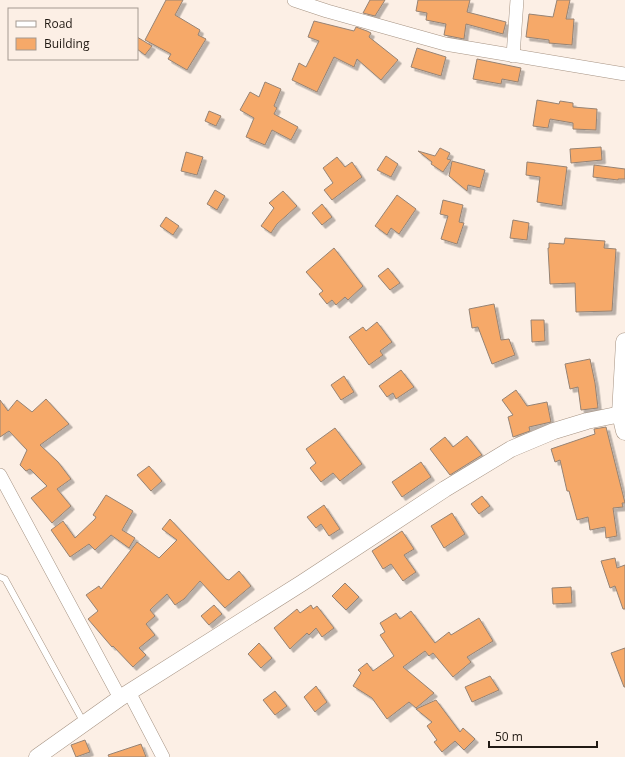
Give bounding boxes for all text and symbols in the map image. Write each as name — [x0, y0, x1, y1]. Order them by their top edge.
legend — [8, 8, 138, 60]
text: Road — [44, 15, 73, 32]
text: Building — [44, 35, 90, 52]
scale bar — [489, 723, 597, 749]
text: 50 m — [495, 728, 523, 745]

